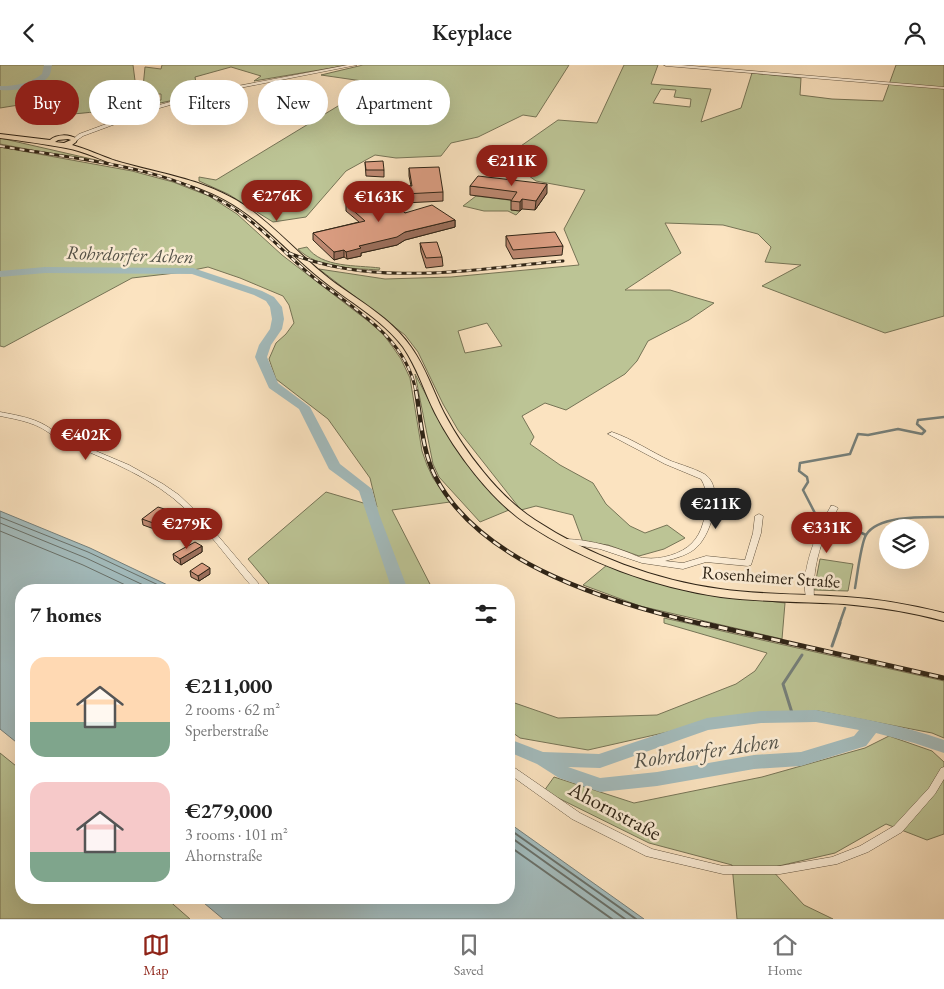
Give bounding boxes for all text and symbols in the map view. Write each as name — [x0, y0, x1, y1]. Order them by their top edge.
text: Keyplace — [432, 18, 512, 47]
icon: back — [15, 19, 43, 47]
icon: person — [901, 19, 929, 47]
chip: Buy — [15, 80, 79, 125]
chip: Rent — [89, 80, 160, 125]
chip: Filters — [170, 80, 248, 125]
chip: New — [258, 80, 328, 125]
chip: Apartment — [338, 80, 450, 125]
pin: €211K — [477, 145, 547, 187]
text: €211K — [487, 150, 537, 171]
pin: €276K — [242, 179, 312, 222]
pin: €163K — [344, 181, 414, 223]
text: €276K — [252, 185, 302, 206]
text: €163K — [354, 186, 404, 207]
water label: Rohrdorfer Achen — [66, 240, 194, 269]
pin: €402K — [51, 419, 121, 461]
text: €402K — [61, 424, 111, 445]
pin: €211K — [681, 487, 751, 530]
text: €211K — [691, 493, 741, 514]
pin: €279K — [152, 507, 222, 550]
pin: €331K — [792, 511, 862, 554]
text: €279K — [162, 513, 212, 534]
text: €331K — [802, 517, 852, 538]
map controls — [879, 519, 929, 569]
button: layers — [879, 519, 929, 569]
street label: Rosenheimer Straße — [701, 560, 841, 593]
icon: filters — [472, 600, 500, 628]
text: 7 homes — [30, 601, 102, 628]
text: €211,000 — [185, 672, 272, 699]
icon: home — [70, 677, 130, 737]
text: 2 rooms · 62 m² — [185, 699, 280, 720]
text: Sperberstraße — [185, 720, 268, 741]
water label: Rohrdorfer Achen — [631, 726, 781, 775]
street label: Ahornstraße — [563, 774, 666, 846]
text: €279,000 — [185, 797, 272, 824]
icon: home — [70, 802, 130, 862]
text: 3 rooms · 101 m² — [185, 824, 288, 845]
text: Ahornstraße — [185, 845, 262, 866]
tab: Map — [142, 931, 170, 979]
tab: Saved — [454, 931, 484, 979]
tab: Home — [767, 931, 802, 979]

